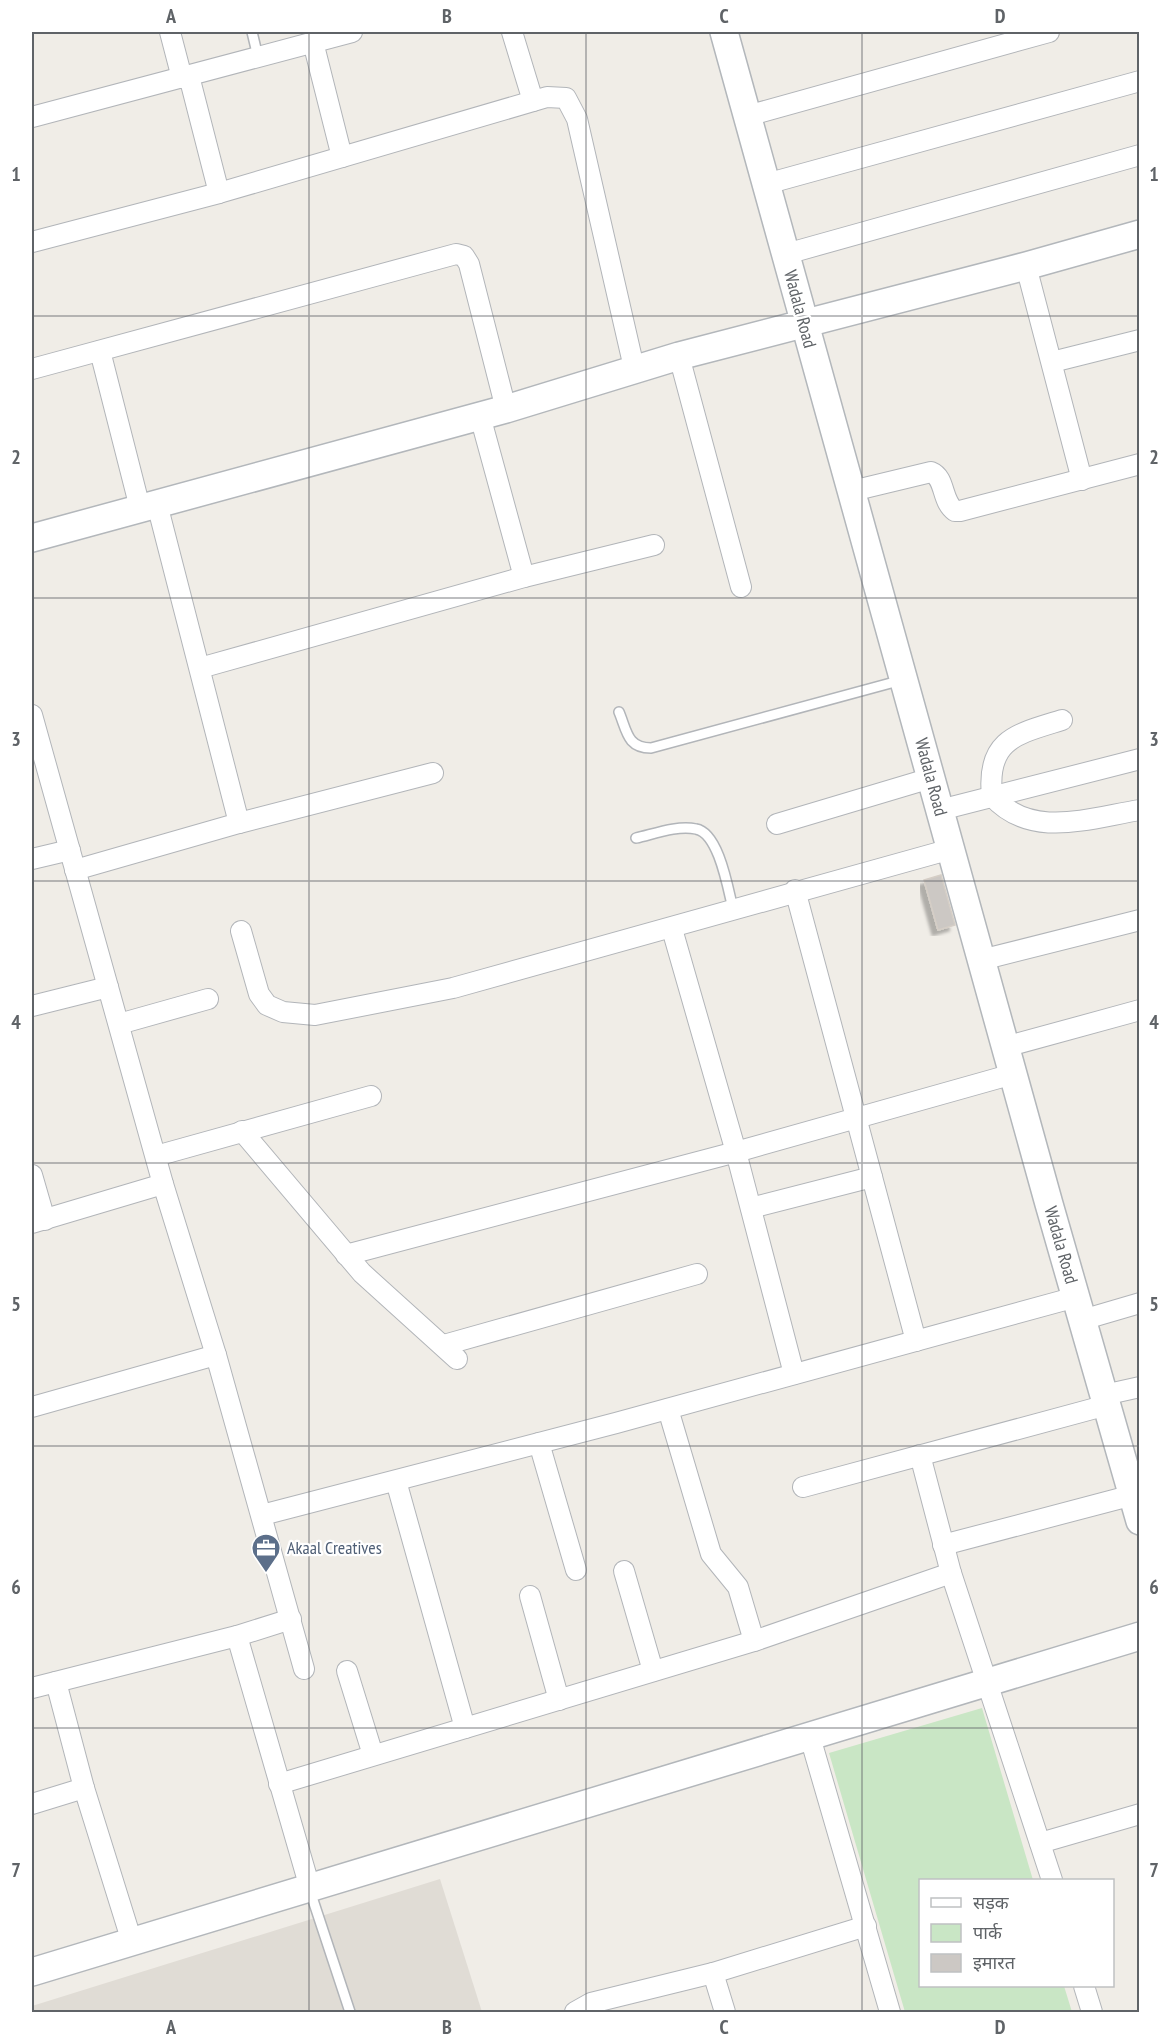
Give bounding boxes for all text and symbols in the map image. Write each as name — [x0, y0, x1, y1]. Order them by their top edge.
text: A — [165, 3, 177, 29]
text: B — [442, 3, 452, 29]
text: C — [719, 3, 729, 29]
text: D — [995, 3, 1006, 29]
text: 1 — [11, 161, 21, 187]
text: 1 — [1149, 161, 1159, 187]
street label: Wadala Road — [779, 267, 822, 350]
text: 2 — [11, 444, 21, 470]
text: 2 — [1149, 444, 1159, 470]
text: 3 — [11, 726, 21, 752]
text: 3 — [1149, 726, 1159, 752]
street label: Wadala Road — [910, 735, 953, 818]
text: 4 — [11, 1009, 21, 1035]
text: 4 — [1149, 1009, 1159, 1035]
street label: Wadala Road — [1039, 1203, 1084, 1286]
text: 5 — [11, 1291, 21, 1317]
text: 5 — [1149, 1291, 1159, 1317]
office icon: Akaal Creatives — [250, 1532, 282, 1574]
place label: Akaal Creatives — [287, 1536, 382, 1559]
text: 6 — [11, 1574, 21, 1600]
text: 6 — [1149, 1574, 1159, 1600]
text: 7 — [11, 1857, 21, 1883]
text: 7 — [1149, 1857, 1159, 1883]
legend — [919, 1879, 1114, 1987]
text: सड़क — [973, 1891, 1010, 1914]
text: पार्क — [973, 1921, 1003, 1944]
text: इमारत — [973, 1951, 1016, 1974]
text: A — [165, 2014, 177, 2040]
text: B — [442, 2014, 452, 2040]
text: C — [719, 2014, 729, 2040]
text: D — [995, 2014, 1006, 2040]

